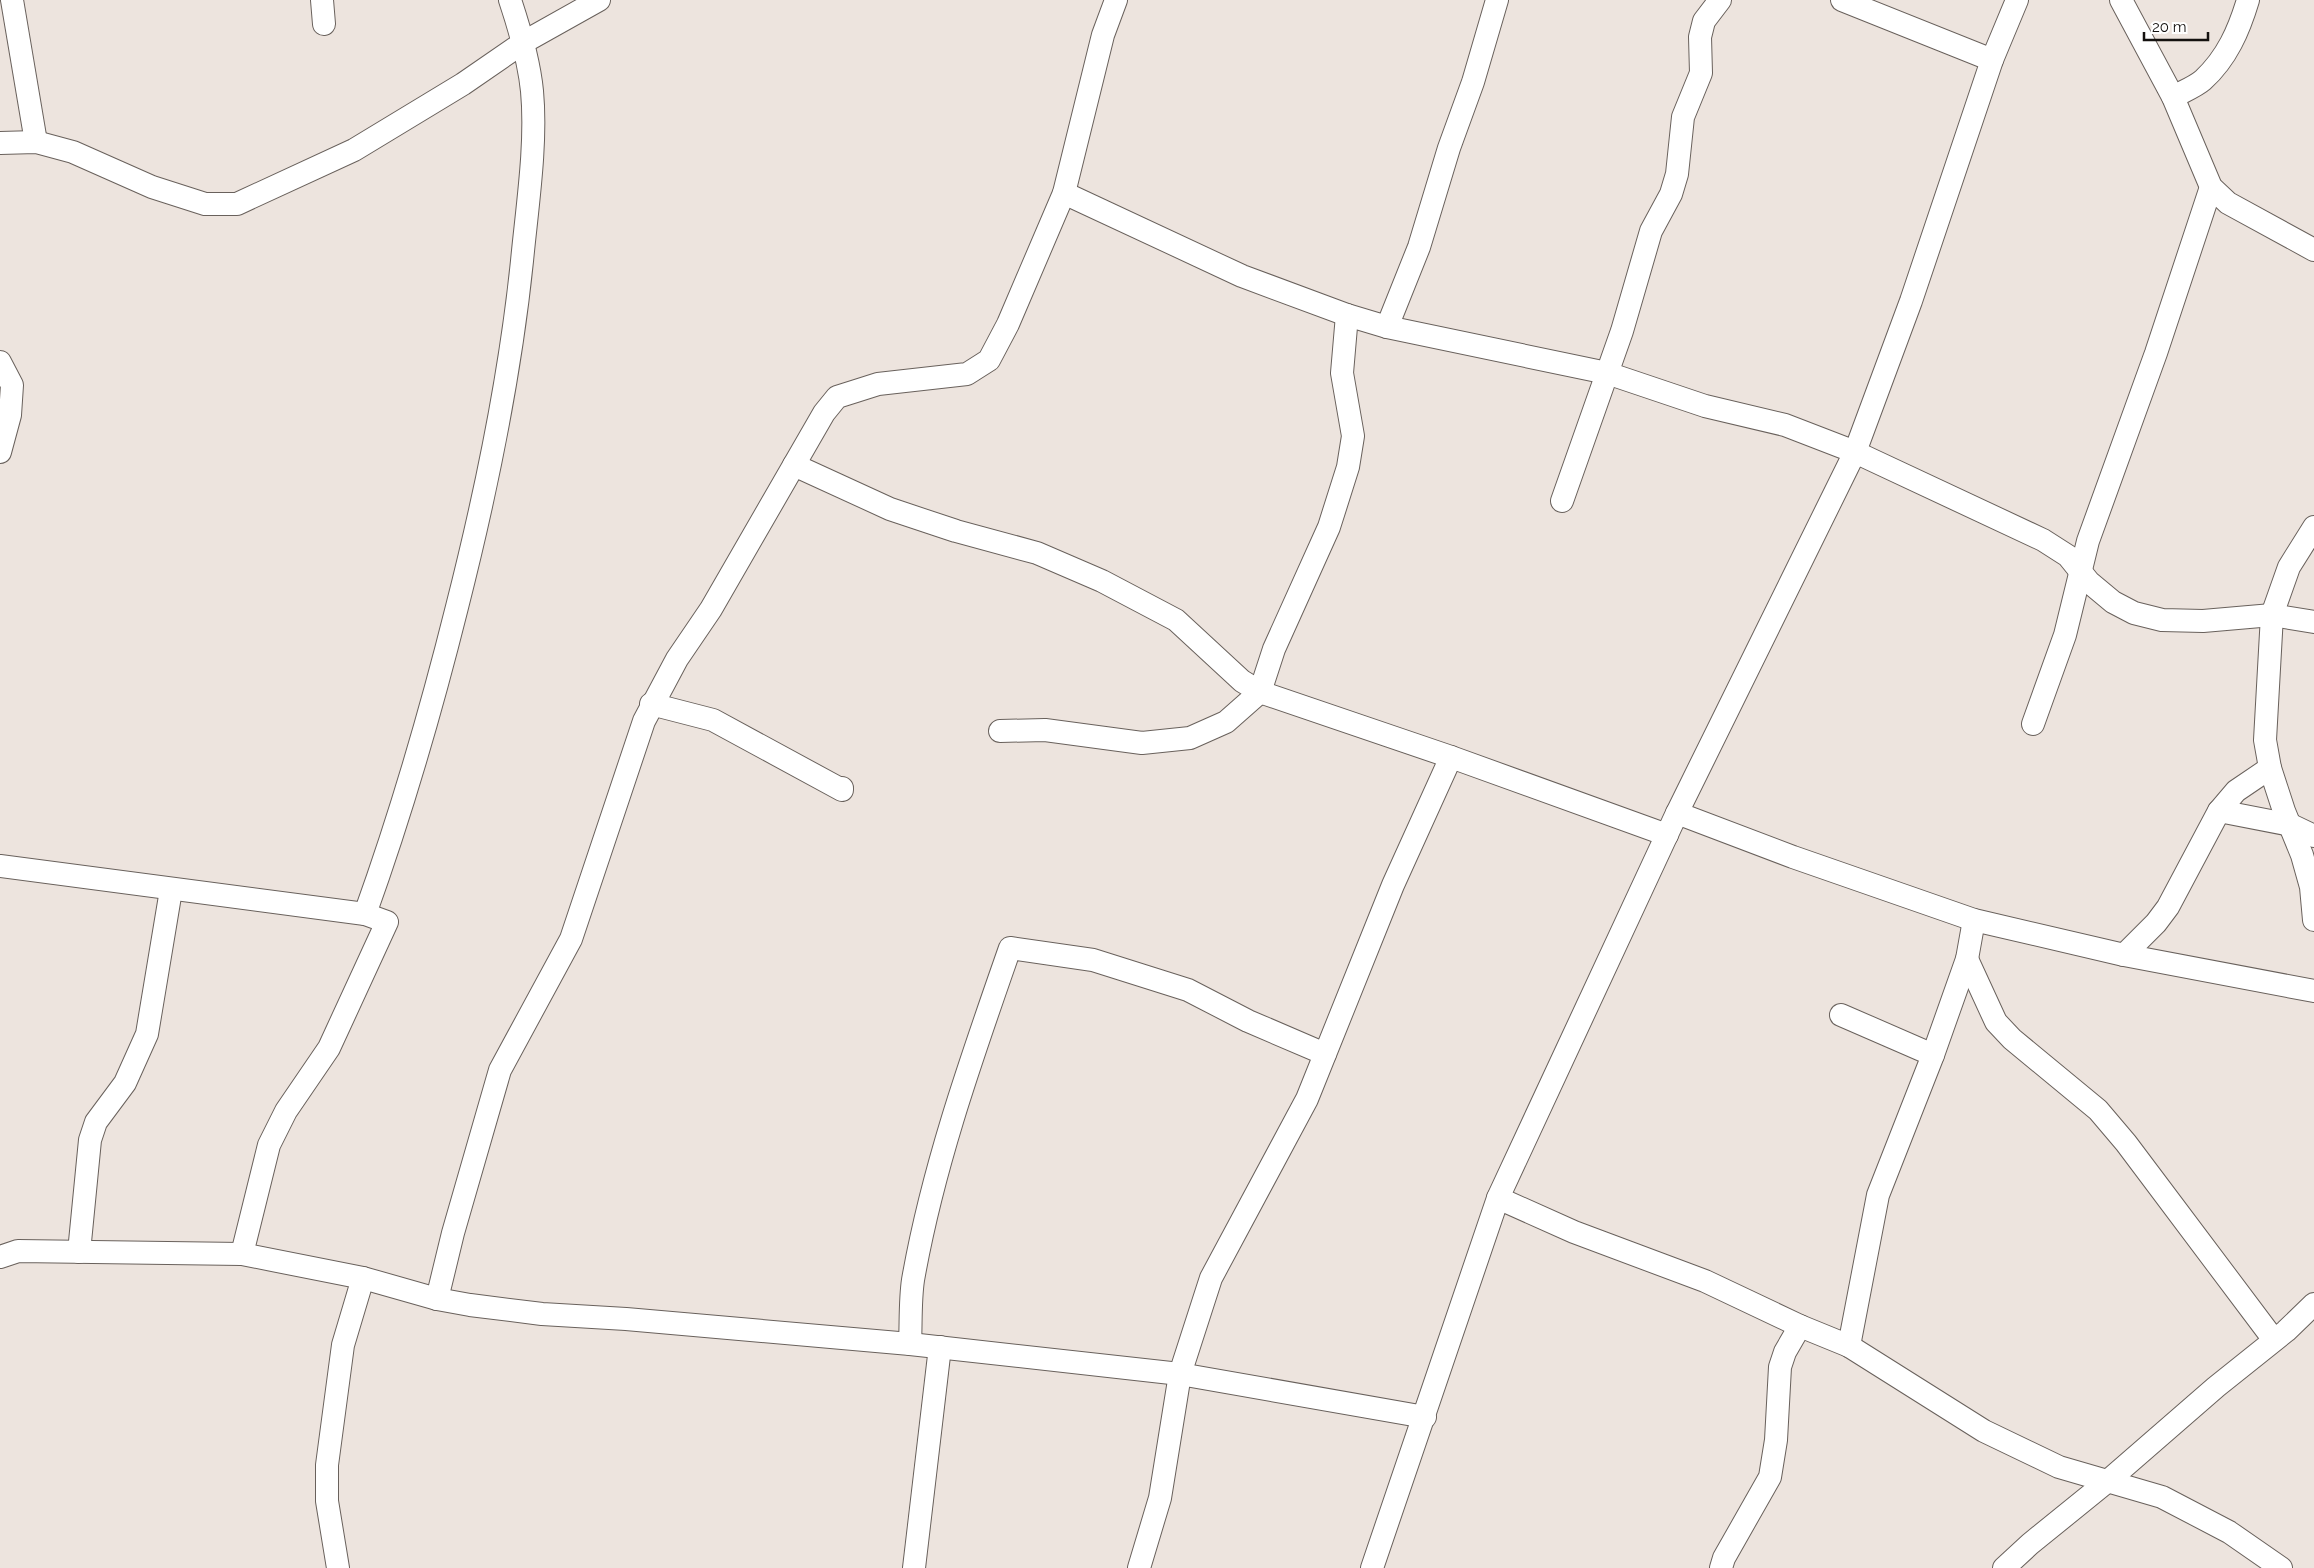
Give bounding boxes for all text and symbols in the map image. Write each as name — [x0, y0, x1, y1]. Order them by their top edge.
scale bar — [2144, 10, 2208, 42]
text: 20 m — [2152, 18, 2187, 36]

